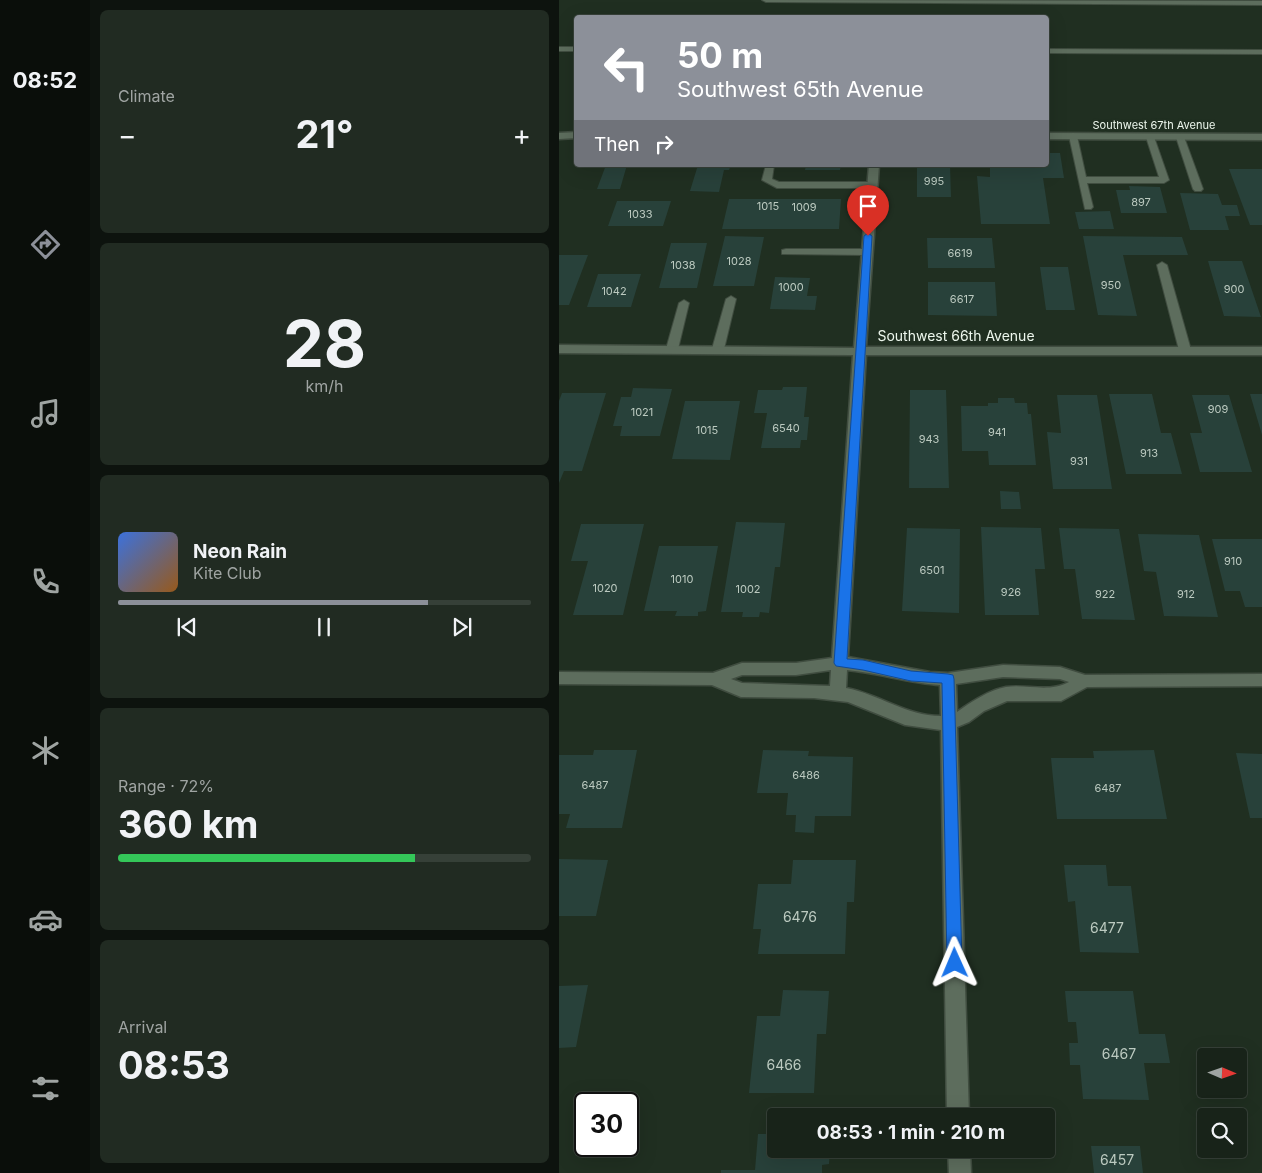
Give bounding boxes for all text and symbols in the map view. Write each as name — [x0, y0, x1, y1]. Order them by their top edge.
text: 50 m — [677, 34, 763, 76]
icon: left — [594, 35, 659, 100]
text: 08:52 — [13, 67, 77, 93]
text: Southwest 65th Avenue — [677, 76, 924, 102]
text: Climate — [118, 86, 175, 106]
text: 21° — [296, 111, 353, 157]
text: − — [118, 118, 137, 152]
text: + — [512, 118, 531, 152]
street label: Southwest 67th Avenue — [1093, 118, 1215, 132]
icon: right — [650, 130, 678, 158]
text: Then — [594, 133, 640, 156]
house number: 995 — [924, 174, 944, 188]
pin — [847, 185, 889, 236]
icon: arrive — [854, 192, 882, 220]
house number: 897 — [1131, 195, 1151, 209]
house number: 1015 — [757, 199, 780, 213]
house number: 1009 — [791, 200, 817, 214]
house number: 1033 — [627, 207, 653, 221]
icon: directions — [28, 227, 63, 262]
house number: 6619 — [948, 246, 973, 260]
house number: 1028 — [727, 254, 752, 268]
house number: 1038 — [670, 258, 696, 272]
house number: 950 — [1101, 278, 1121, 292]
house number: 1000 — [778, 280, 804, 294]
house number: 900 — [1224, 282, 1244, 296]
house number: 1042 — [601, 284, 627, 298]
house number: 6617 — [950, 292, 974, 306]
text: 28 — [283, 304, 366, 383]
street label: Southwest 66th Avenue — [877, 327, 1035, 344]
text: km/h — [305, 376, 344, 396]
icon: music — [28, 396, 63, 431]
house number: 909 — [1208, 402, 1228, 416]
house number: 1021 — [631, 405, 653, 419]
house number: 6540 — [772, 421, 800, 435]
house number: 1015 — [696, 423, 719, 437]
house number: 941 — [988, 425, 1006, 439]
house number: 943 — [919, 432, 940, 446]
house number: 913 — [1140, 446, 1158, 460]
house number: 931 — [1070, 454, 1088, 468]
text: Neon Rain — [193, 540, 287, 563]
house number: 910 — [1224, 554, 1242, 568]
text: Kite Club — [193, 563, 262, 583]
house number: 6501 — [920, 563, 944, 577]
icon: phone — [28, 564, 63, 599]
house number: 1010 — [671, 572, 693, 586]
house number: 1020 — [592, 581, 618, 595]
house number: 1002 — [735, 582, 761, 596]
house number: 926 — [1001, 585, 1021, 599]
house number: 922 — [1095, 587, 1115, 601]
house number: 912 — [1177, 587, 1195, 601]
icon: previous — [173, 613, 201, 641]
icon: pause — [310, 613, 338, 641]
icon: next — [448, 613, 476, 641]
icon: climate — [28, 733, 63, 768]
house number: 6486 — [792, 768, 820, 782]
text: Range · 72% — [118, 776, 214, 796]
house number: 6487 — [582, 778, 608, 792]
house number: 6487 — [1095, 781, 1121, 795]
text: 360 km — [118, 801, 259, 847]
icon: car — [28, 902, 63, 937]
house number: 6476 — [783, 908, 817, 925]
house number: 6477 — [1090, 919, 1124, 936]
position arrow — [928, 936, 980, 988]
text: Arrival — [118, 1017, 167, 1037]
text: 08:53 — [118, 1042, 230, 1088]
house number: 6467 — [1102, 1045, 1136, 1062]
north arrow — [1197, 1048, 1247, 1098]
map controls — [1197, 1048, 1247, 1158]
house number: 6466 — [766, 1056, 802, 1073]
icon: filters — [28, 1071, 63, 1106]
speed limit sign: 30 — [574, 1092, 639, 1157]
button: search — [1197, 1108, 1247, 1158]
text: 08:53 · 1 min · 210 m — [817, 1121, 1005, 1144]
house number: 6457 — [1100, 1151, 1134, 1168]

